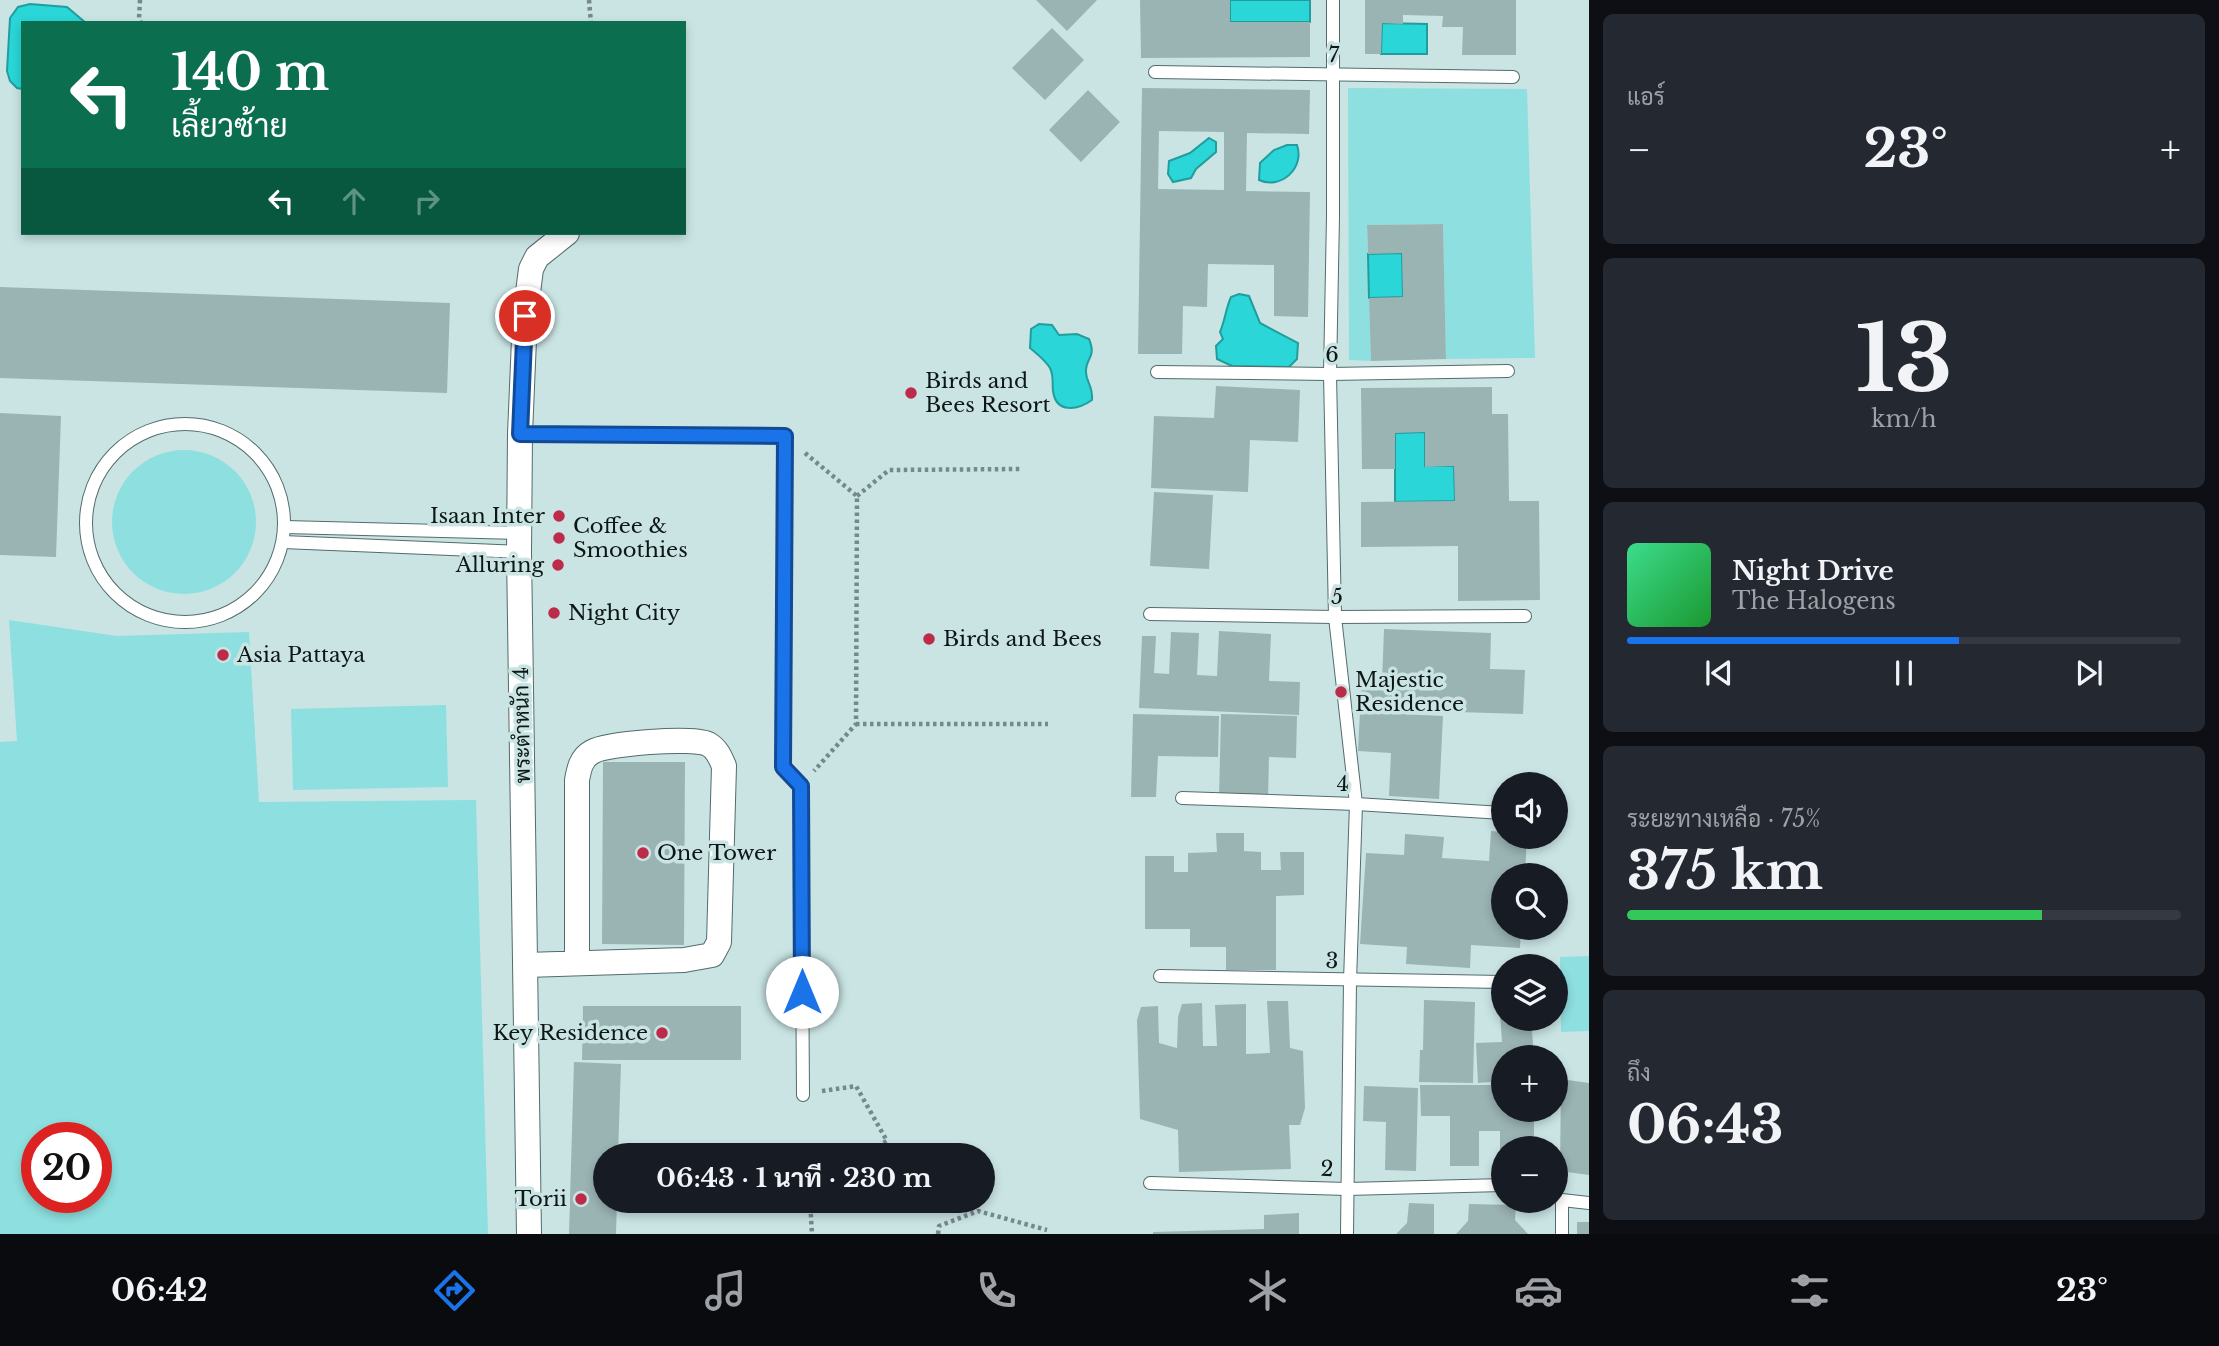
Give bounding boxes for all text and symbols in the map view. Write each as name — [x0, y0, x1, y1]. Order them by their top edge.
text: 140 m — [171, 42, 329, 103]
street label: 7 — [1329, 42, 1340, 68]
icon: left — [56, 49, 147, 140]
text: แอร์ — [1627, 83, 1665, 111]
text: เลี้ยวซ้าย — [171, 106, 288, 146]
text: 23° — [1863, 117, 1948, 181]
text: − — [1627, 126, 1651, 173]
text: + — [2160, 126, 2181, 173]
icon: left — [262, 182, 300, 220]
icon: ahead — [335, 182, 373, 220]
icon: right — [408, 182, 446, 220]
pin — [495, 286, 555, 346]
icon: arrive — [506, 297, 544, 335]
text: 13 — [1855, 303, 1953, 416]
street label: 6 — [1325, 342, 1339, 368]
place label: Birds and Bees Resort — [925, 368, 1050, 418]
marker: Birds and Bees Resort — [903, 385, 919, 401]
text: km/h — [1871, 405, 1937, 433]
place label: Isaan Inter — [430, 503, 545, 529]
marker: Isaan Inter — [551, 508, 567, 524]
place label: Coffee & Smoothies — [573, 513, 688, 563]
marker: Coffee & Smoothies — [551, 530, 567, 546]
place label: Alluring — [455, 552, 544, 578]
text: Night Drive — [1732, 555, 1894, 587]
marker: Alluring — [550, 557, 566, 573]
street label: 5 — [1331, 584, 1343, 610]
text: The Halogens — [1732, 587, 1896, 615]
place label: Night City — [568, 600, 681, 626]
marker: Night City — [546, 605, 562, 621]
place label: Birds and Bees — [943, 626, 1102, 652]
marker: Birds and Bees — [921, 631, 937, 647]
place label: Asia Pattaya — [236, 642, 365, 668]
marker: Asia Pattaya — [215, 647, 231, 663]
icon: previous — [1700, 654, 1738, 692]
icon: pause — [1885, 654, 1923, 692]
icon: next — [2070, 654, 2108, 692]
street label: พระตำหนัก 4 — [508, 666, 536, 784]
place label: Majestic Residence — [1355, 667, 1464, 717]
marker: Majestic Residence — [1333, 684, 1349, 700]
street label: 4 — [1336, 771, 1350, 797]
map controls — [1491, 772, 1568, 1213]
button: sound — [1491, 772, 1568, 849]
text: ระยะทางเหลือ · 75% — [1627, 805, 1821, 833]
text: 375 km — [1627, 839, 1823, 903]
place label: One Tower — [657, 840, 776, 866]
marker: One Tower — [635, 845, 651, 861]
button: search — [1491, 863, 1568, 940]
street label: 3 — [1325, 948, 1339, 974]
button: layers — [1491, 954, 1568, 1031]
position arrow — [765, 955, 839, 1029]
place label: Key Residence — [492, 1020, 648, 1046]
marker: Key Residence — [654, 1025, 670, 1041]
button: + — [1491, 1045, 1568, 1122]
text: ถึง — [1627, 1059, 1651, 1087]
text: 06:43 — [1627, 1093, 1784, 1157]
speed limit sign: 20 — [21, 1122, 112, 1213]
button: − — [1491, 1136, 1568, 1213]
street label: 2 — [1320, 1156, 1334, 1182]
text: 06:43 · 1 นาที · 230 m — [656, 1162, 932, 1194]
place label: Torii — [514, 1186, 567, 1212]
marker: Torii — [573, 1191, 589, 1207]
icon: directions — [430, 1266, 479, 1315]
icon: music — [701, 1266, 750, 1315]
icon: phone — [972, 1266, 1021, 1315]
icon: climate — [1243, 1266, 1292, 1315]
icon: car — [1514, 1266, 1563, 1315]
icon: filters — [1785, 1266, 1834, 1315]
text: 06:42 — [111, 1270, 208, 1310]
text: 23° — [2056, 1270, 2108, 1310]

